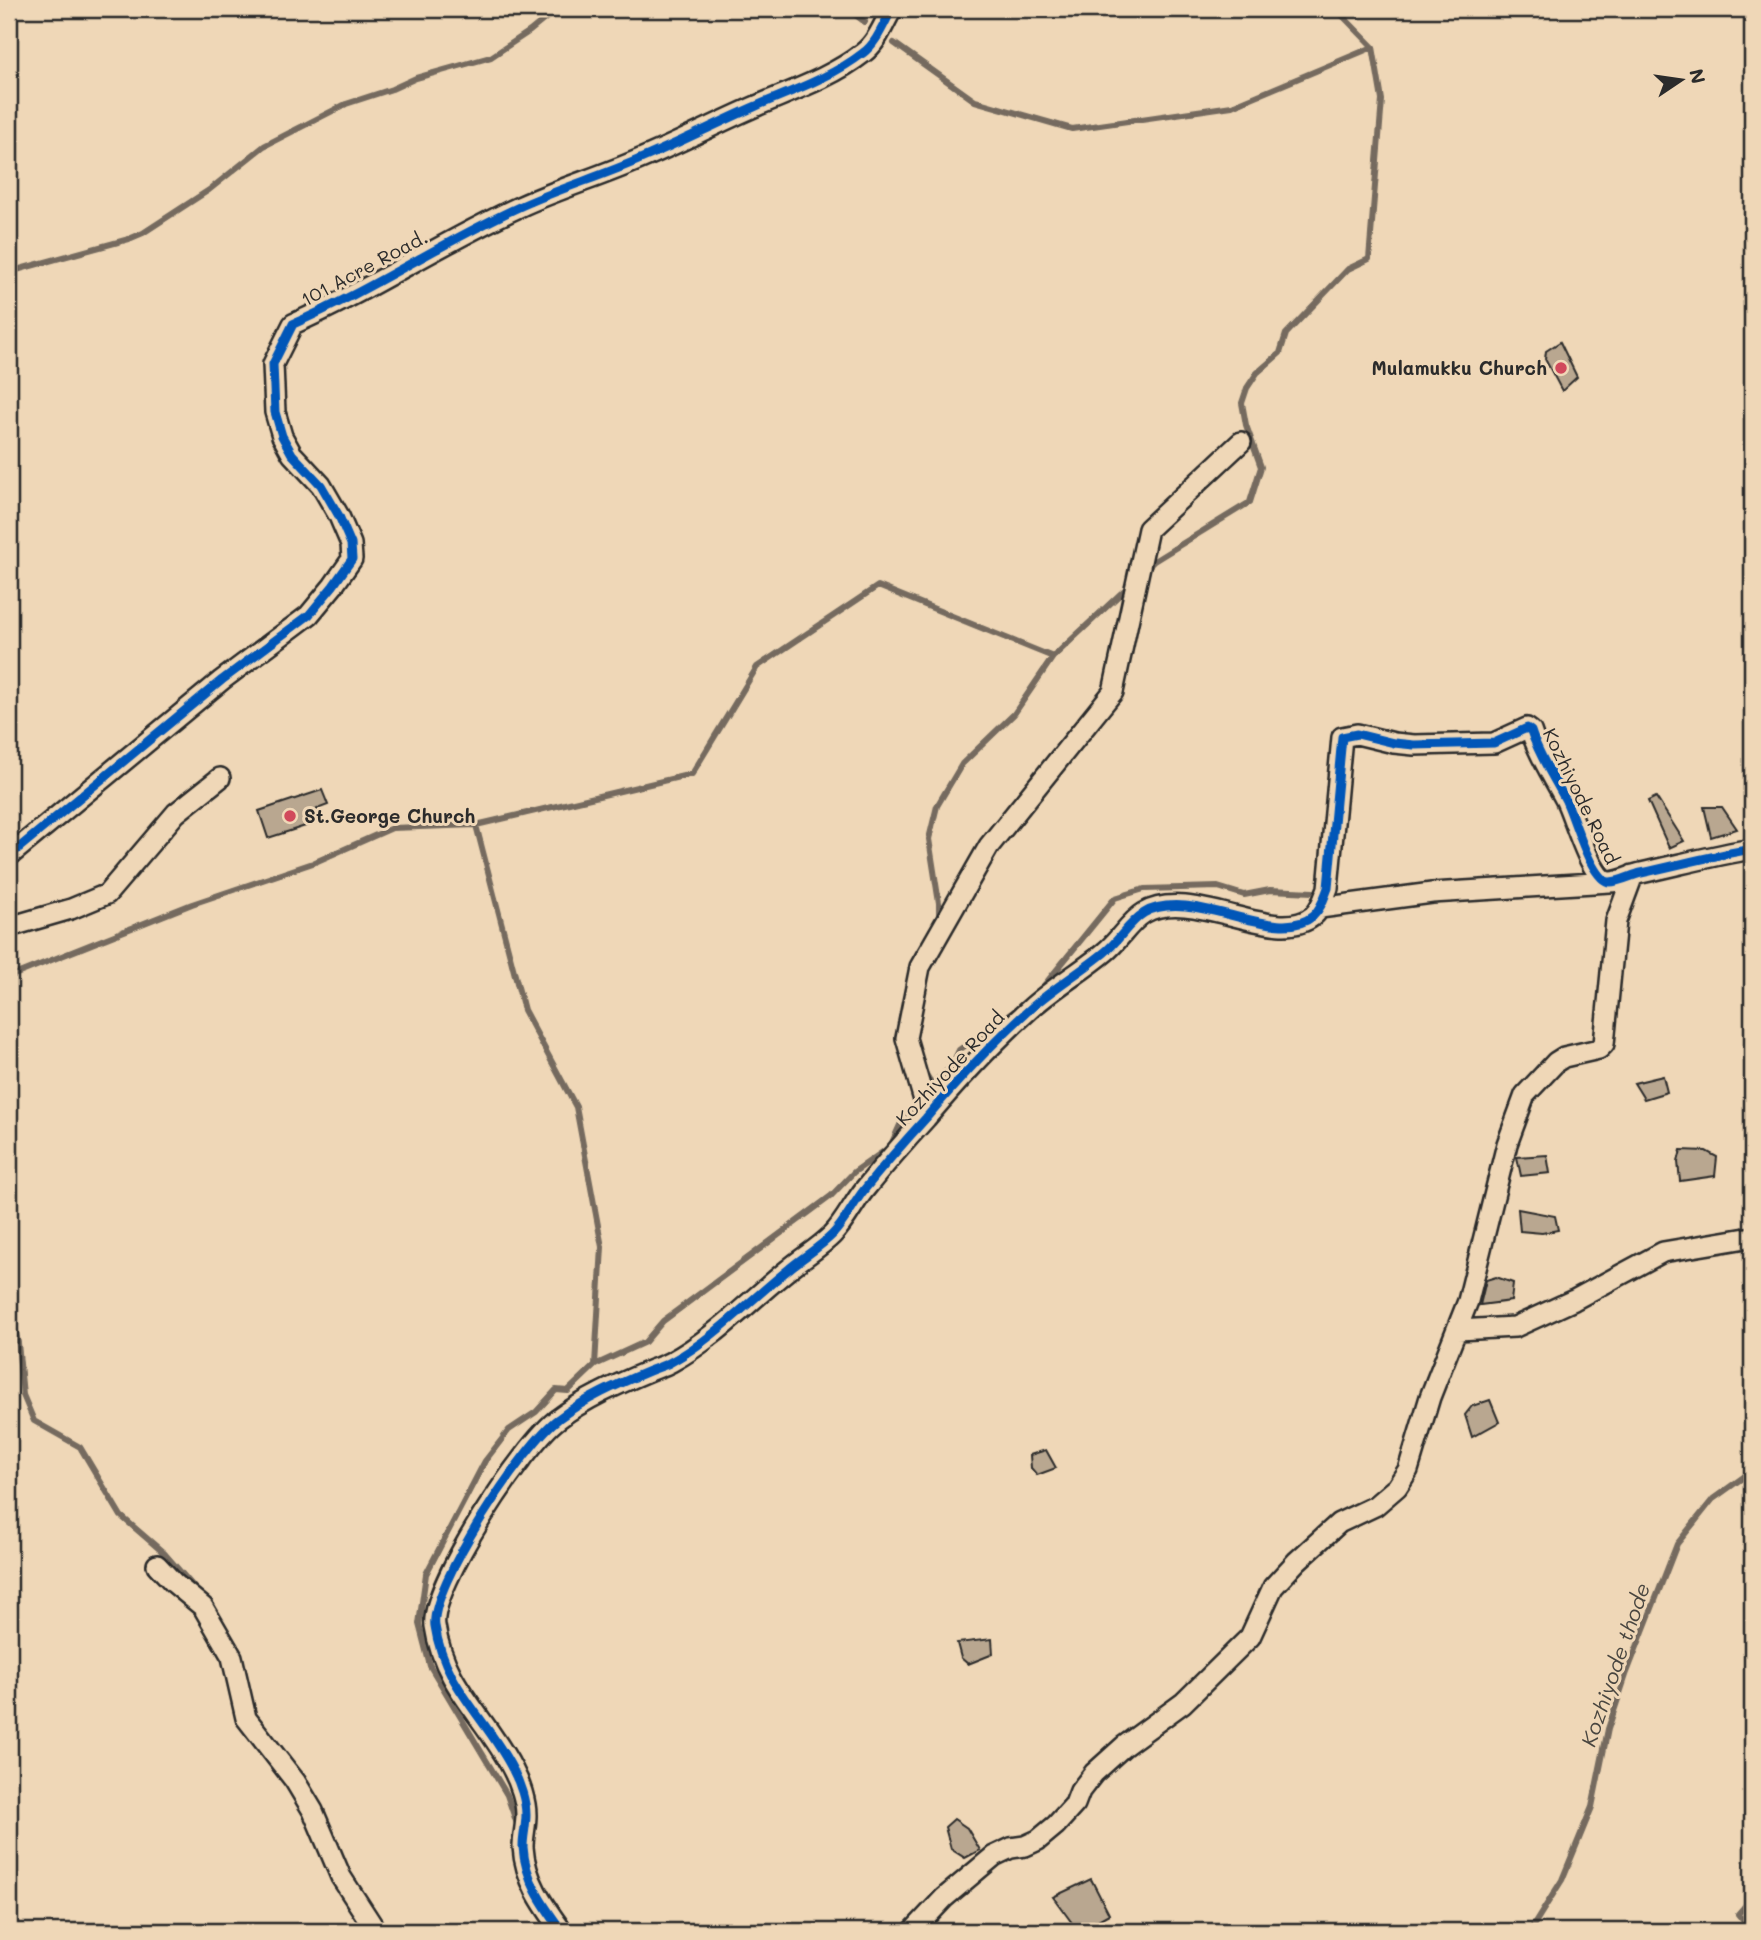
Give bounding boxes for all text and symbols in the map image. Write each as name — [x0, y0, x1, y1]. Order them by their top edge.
north arrow — [1646, 46, 1716, 116]
text: N — [1684, 66, 1712, 86]
street label: 101 Acre Road. — [296, 224, 431, 311]
place label: Mulamukku Church — [1371, 355, 1547, 380]
marker: Mulamukku Church — [1553, 360, 1569, 376]
street label: Kozhiyode Road — [1538, 724, 1625, 868]
place label: St.George Church — [304, 803, 475, 828]
marker: St.George Church — [282, 808, 298, 824]
street label: Kozhiyode Road — [890, 1005, 1009, 1130]
water label: Kozhiyode thode — [1574, 1579, 1655, 1750]

